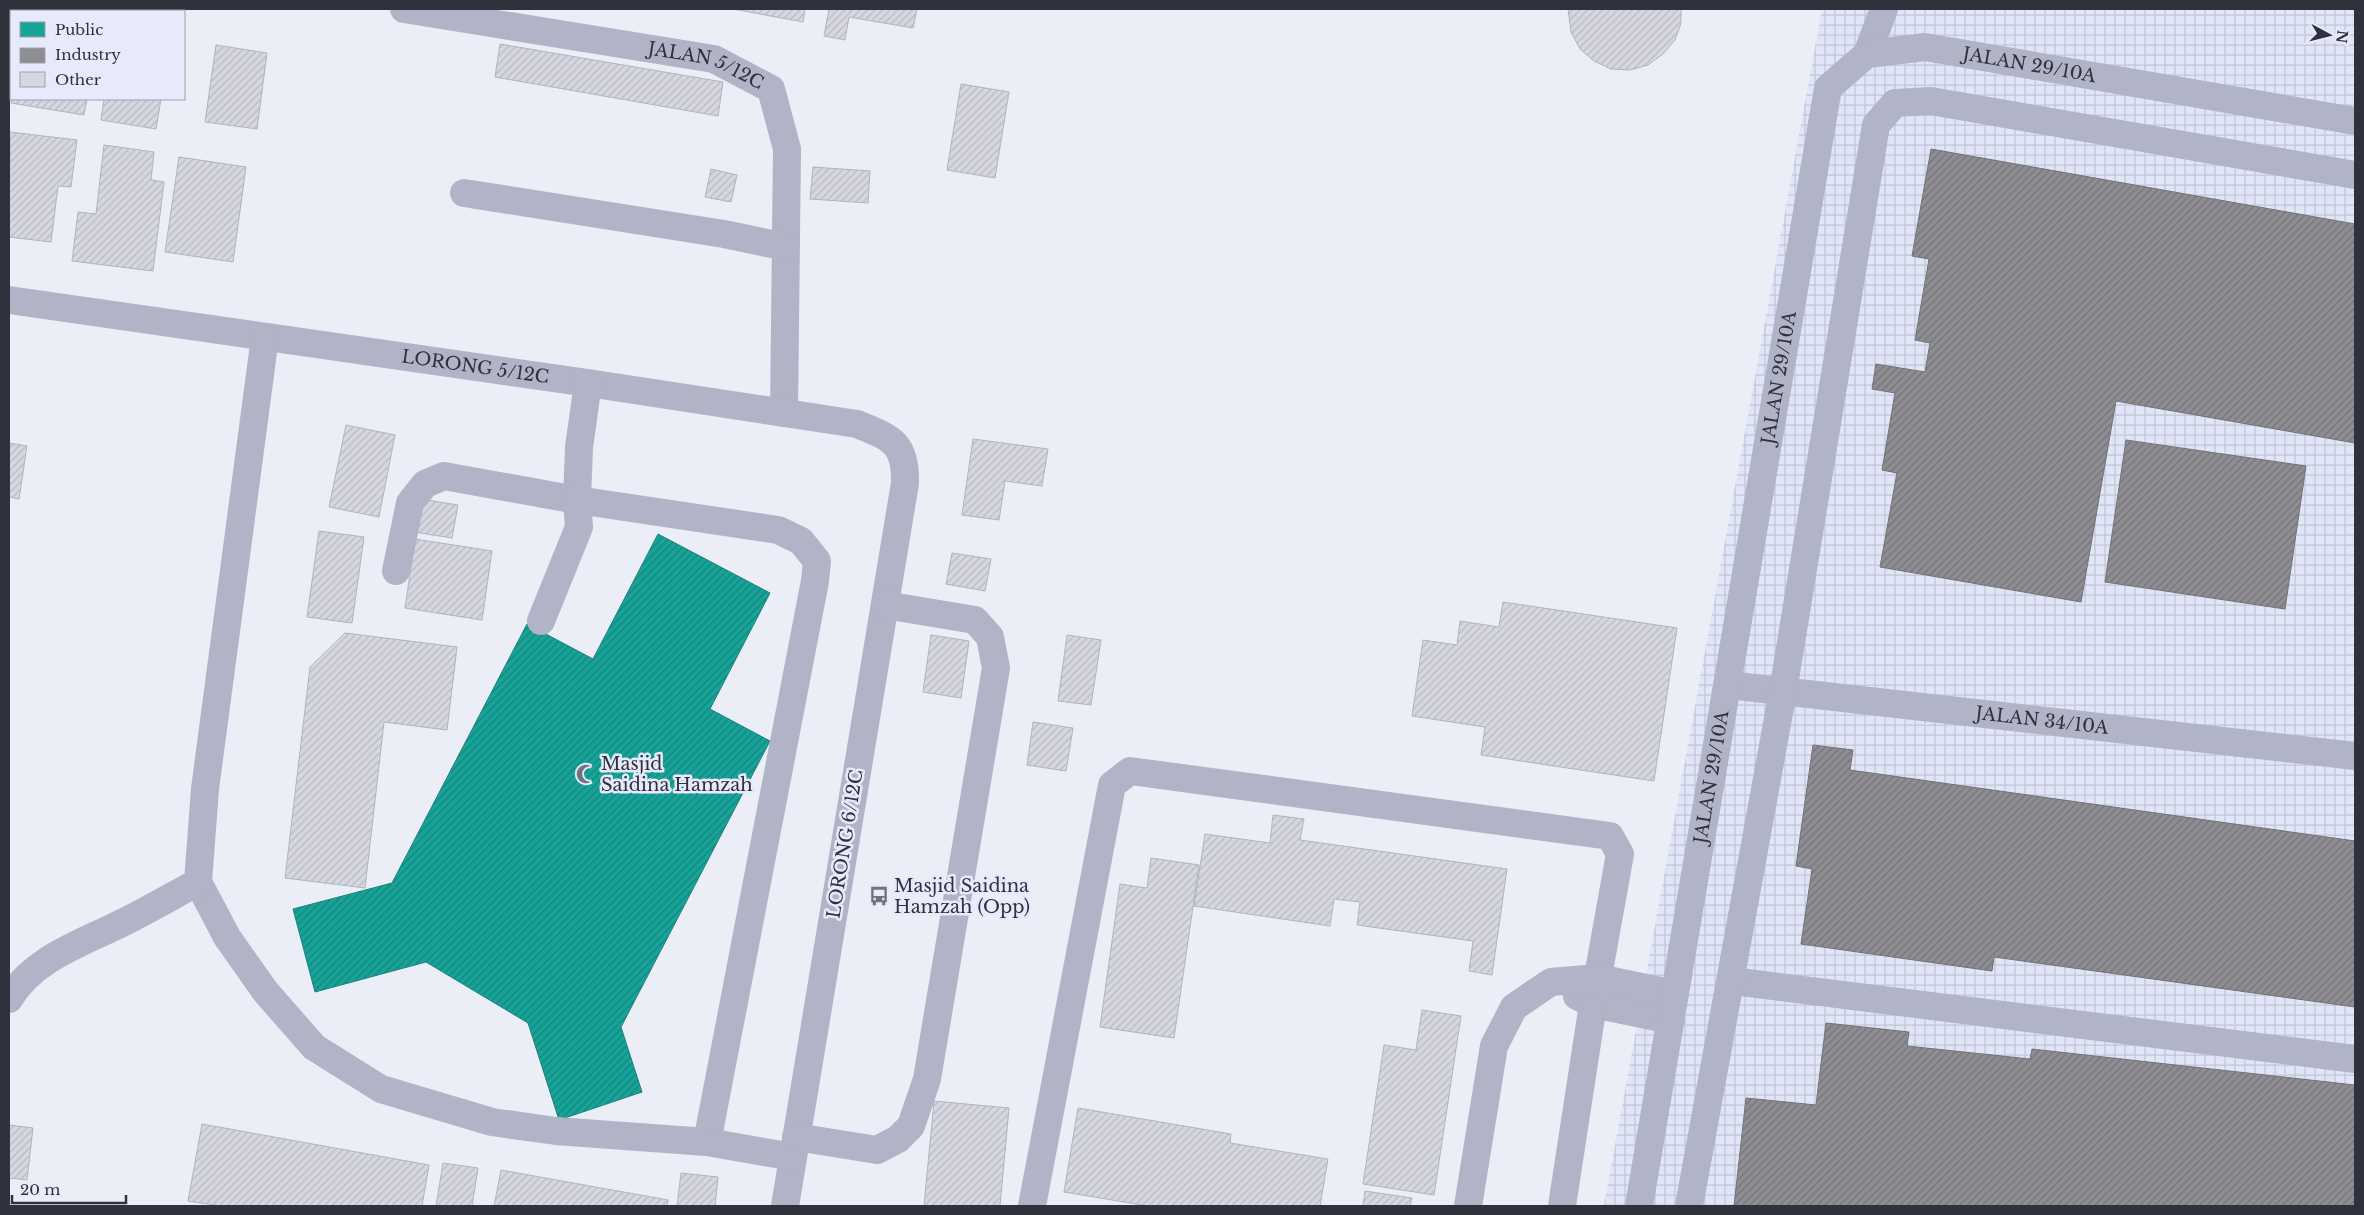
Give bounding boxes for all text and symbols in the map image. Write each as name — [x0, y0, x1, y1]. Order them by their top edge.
legend — [10, 10, 185, 100]
north arrow — [2304, 10, 2354, 60]
text: Public — [55, 20, 103, 39]
text: N — [2332, 29, 2352, 44]
street label: JALAN 5/12C — [644, 37, 767, 94]
street label: JALAN 29/10A — [1959, 42, 2099, 87]
text: Industry — [55, 45, 121, 64]
text: Other — [55, 70, 102, 89]
street label: JALAN 29/10A — [1757, 308, 1801, 448]
street label: LORONG 5/12C — [400, 345, 551, 388]
street label: JALAN 34/10A — [1972, 702, 2111, 739]
street label: JALAN 29/10A — [1689, 708, 1734, 847]
place label: Masjid Saidina Hamzah — [601, 753, 753, 796]
mosque icon: Masjid Saidina Hamzah — [575, 763, 597, 785]
street label: LORONG 6/12C — [822, 768, 868, 920]
place label: Masjid Saidina Hamzah (Opp) — [894, 875, 1030, 918]
bus stop icon: Masjid Saidina Hamzah (Opp) — [868, 885, 890, 907]
scale bar — [12, 1172, 126, 1204]
text: 20 m — [20, 1180, 60, 1199]

